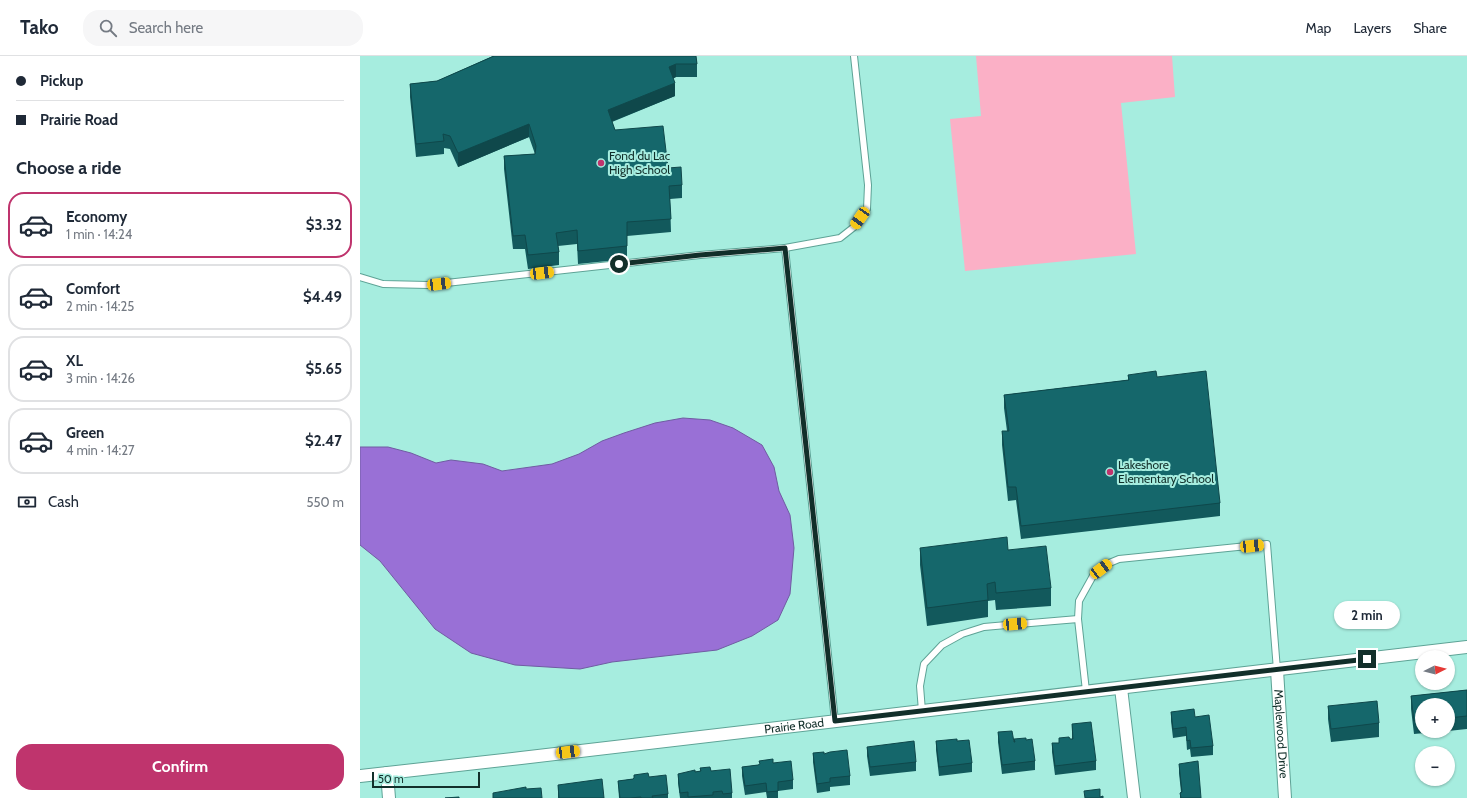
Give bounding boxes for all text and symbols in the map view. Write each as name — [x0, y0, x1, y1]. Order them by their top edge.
search box — [83, 10, 363, 46]
text: Tako — [20, 16, 59, 39]
icon: search — [97, 17, 119, 39]
text: Search here — [129, 19, 203, 37]
text: Map — [1306, 19, 1331, 37]
text: Layers — [1353, 19, 1391, 37]
text: Share — [1413, 19, 1447, 37]
text: Pickup — [40, 72, 83, 90]
text: Prairie Road — [40, 111, 118, 129]
place label: Fond du Lac High School — [609, 148, 671, 177]
text: Choose a ride — [16, 157, 121, 179]
marker: Fond du Lac High School — [596, 158, 606, 168]
car — [848, 205, 872, 231]
icon: car — [18, 207, 54, 243]
text: Economy — [66, 208, 127, 226]
text: $3.32 — [306, 216, 342, 234]
text: 1 min · 14:24 — [66, 226, 132, 242]
route start — [610, 255, 628, 273]
car — [529, 266, 555, 280]
car — [426, 277, 452, 291]
icon: car — [18, 279, 54, 315]
text: Comfort — [66, 280, 120, 298]
text: $4.49 — [303, 288, 342, 306]
text: 2 min · 14:25 — [66, 298, 134, 314]
icon: car — [18, 351, 54, 387]
text: XL — [66, 352, 83, 370]
text: $5.65 — [305, 360, 342, 378]
text: 3 min · 14:26 — [66, 370, 135, 386]
icon: car — [18, 423, 54, 459]
text: Green — [66, 424, 104, 442]
text: $2.47 — [305, 432, 342, 450]
text: 4 min · 14:27 — [66, 442, 135, 458]
place label: Lakeshore Elementary School — [1118, 457, 1214, 486]
marker: Lakeshore Elementary School — [1105, 467, 1115, 477]
icon: cash — [16, 491, 38, 513]
text: Cash — [48, 493, 79, 511]
text: 550 m — [307, 494, 344, 510]
car — [1239, 539, 1265, 553]
car — [1088, 557, 1114, 581]
callout: 2 min — [1334, 601, 1400, 629]
text: 2 min — [1351, 607, 1383, 623]
car — [1003, 617, 1027, 631]
route end — [1358, 650, 1376, 668]
north arrow — [1415, 650, 1455, 690]
map controls — [1415, 650, 1455, 786]
street label: Maplewood Drive — [1271, 689, 1292, 779]
button: + — [1415, 698, 1455, 738]
street label: Prairie Road — [763, 715, 825, 736]
button: Confirm — [16, 744, 344, 790]
car — [555, 745, 581, 759]
button: − — [1415, 746, 1455, 786]
scale bar — [372, 770, 480, 789]
text: 50 m — [378, 772, 404, 786]

